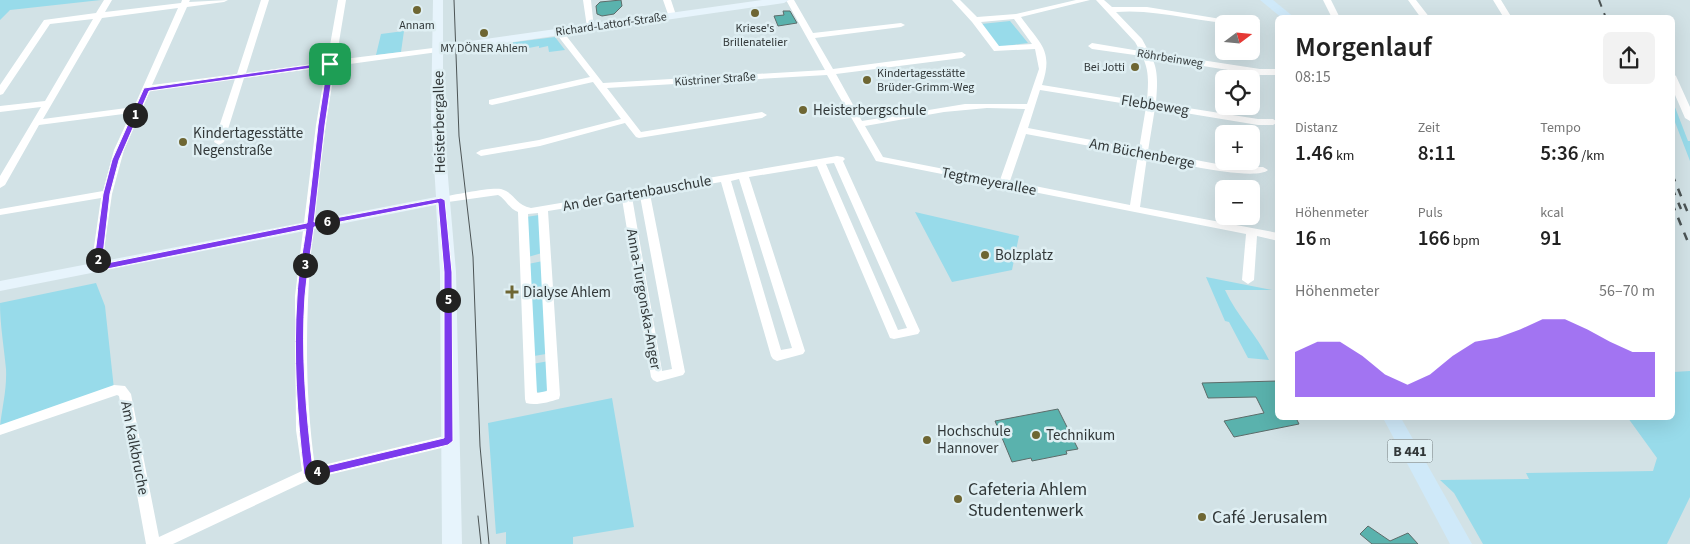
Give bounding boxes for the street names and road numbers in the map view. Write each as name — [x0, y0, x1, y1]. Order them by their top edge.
street label: Richard-Lattorf-Straße — [554, 8, 668, 41]
street label: Röhrbeinweg — [1136, 45, 1204, 72]
street label: Küstriner Straße — [674, 68, 756, 91]
street label: Heisterbergallee — [428, 71, 451, 173]
street label: Flebbeweg — [1120, 90, 1191, 121]
street label: Am Büchenberge — [1087, 133, 1196, 174]
street label: Tegtmeyerallee — [940, 162, 1038, 201]
street label: An der Gartenbauschule — [561, 170, 713, 217]
street label: Anna-Turgonska-Anger — [621, 227, 666, 372]
street label: Am Kalkbruche — [115, 399, 154, 497]
road number: B 441 — [1388, 440, 1432, 462]

